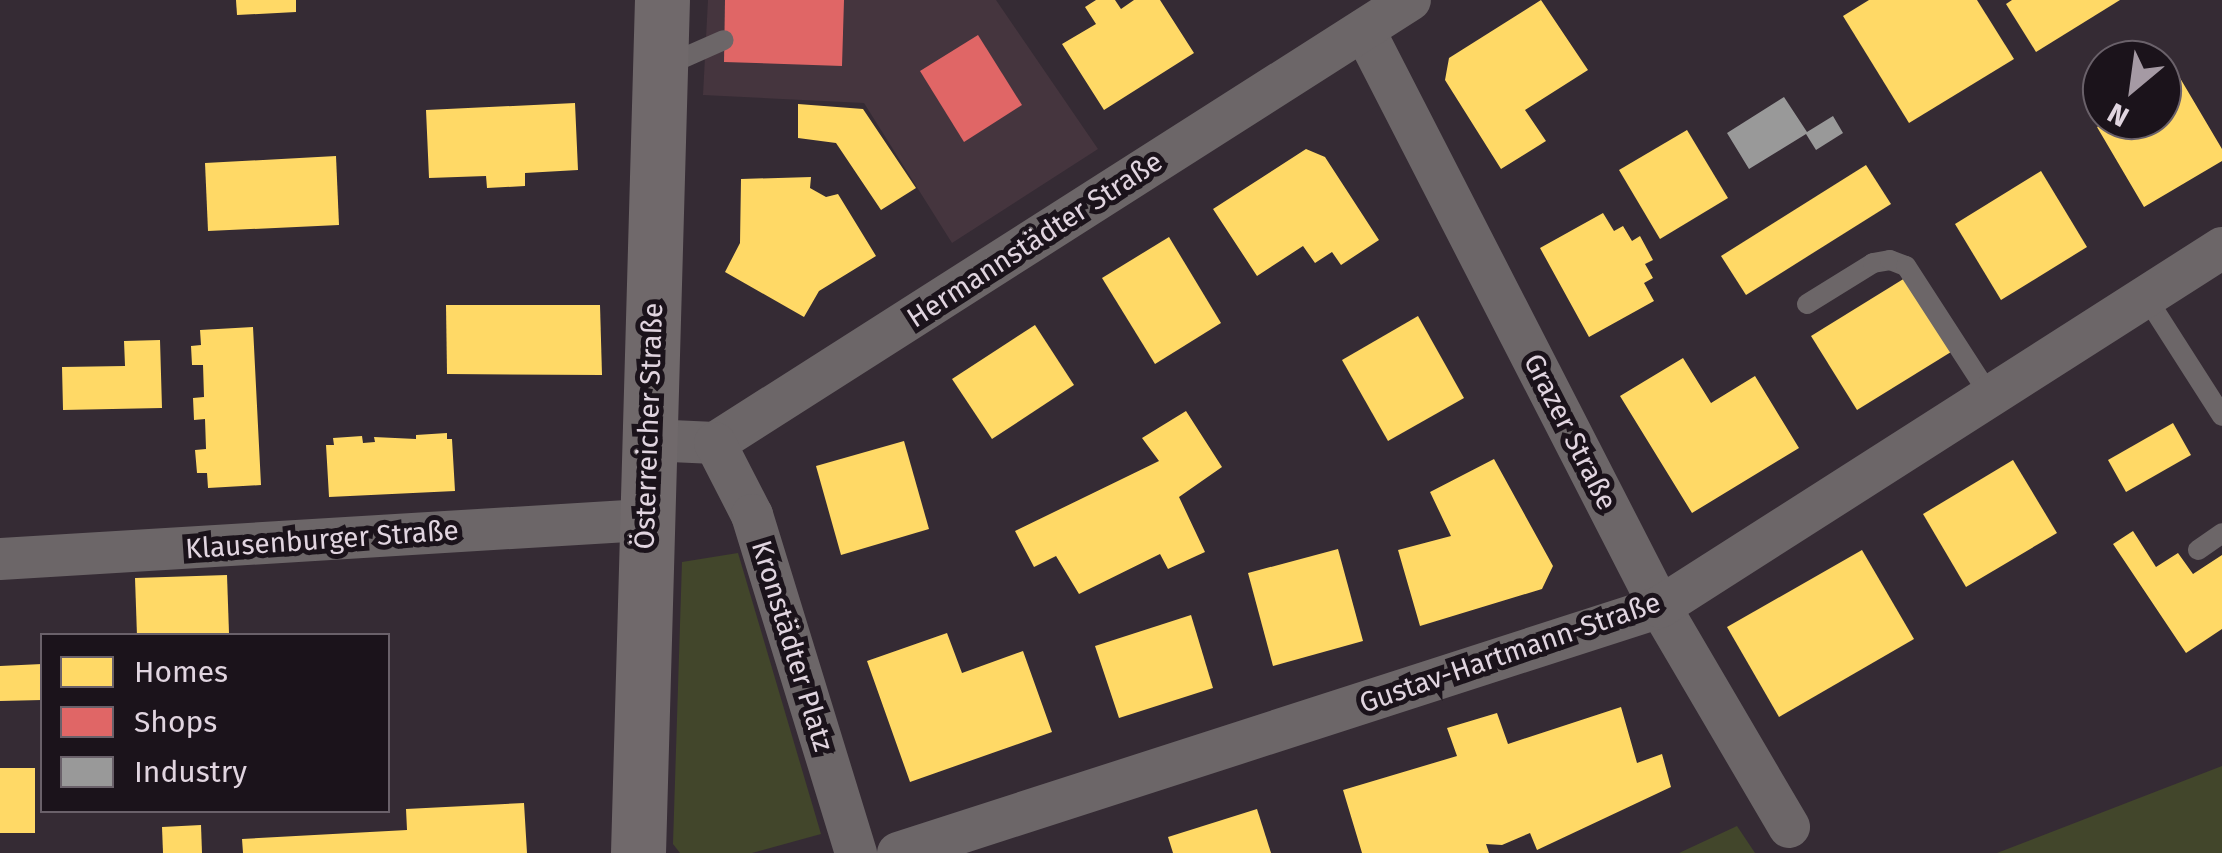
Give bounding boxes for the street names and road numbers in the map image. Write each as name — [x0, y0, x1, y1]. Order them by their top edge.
street label: Hermannstädter Straße — [901, 145, 1169, 335]
street label: Österreicher Straße — [628, 302, 670, 550]
street label: Grazer Straße — [1516, 348, 1624, 516]
street label: Klausenburger Straße — [184, 514, 460, 566]
street label: Kronstädter Platz — [744, 536, 840, 756]
street label: Gustav-Hartmann-Straße — [1355, 586, 1665, 720]

